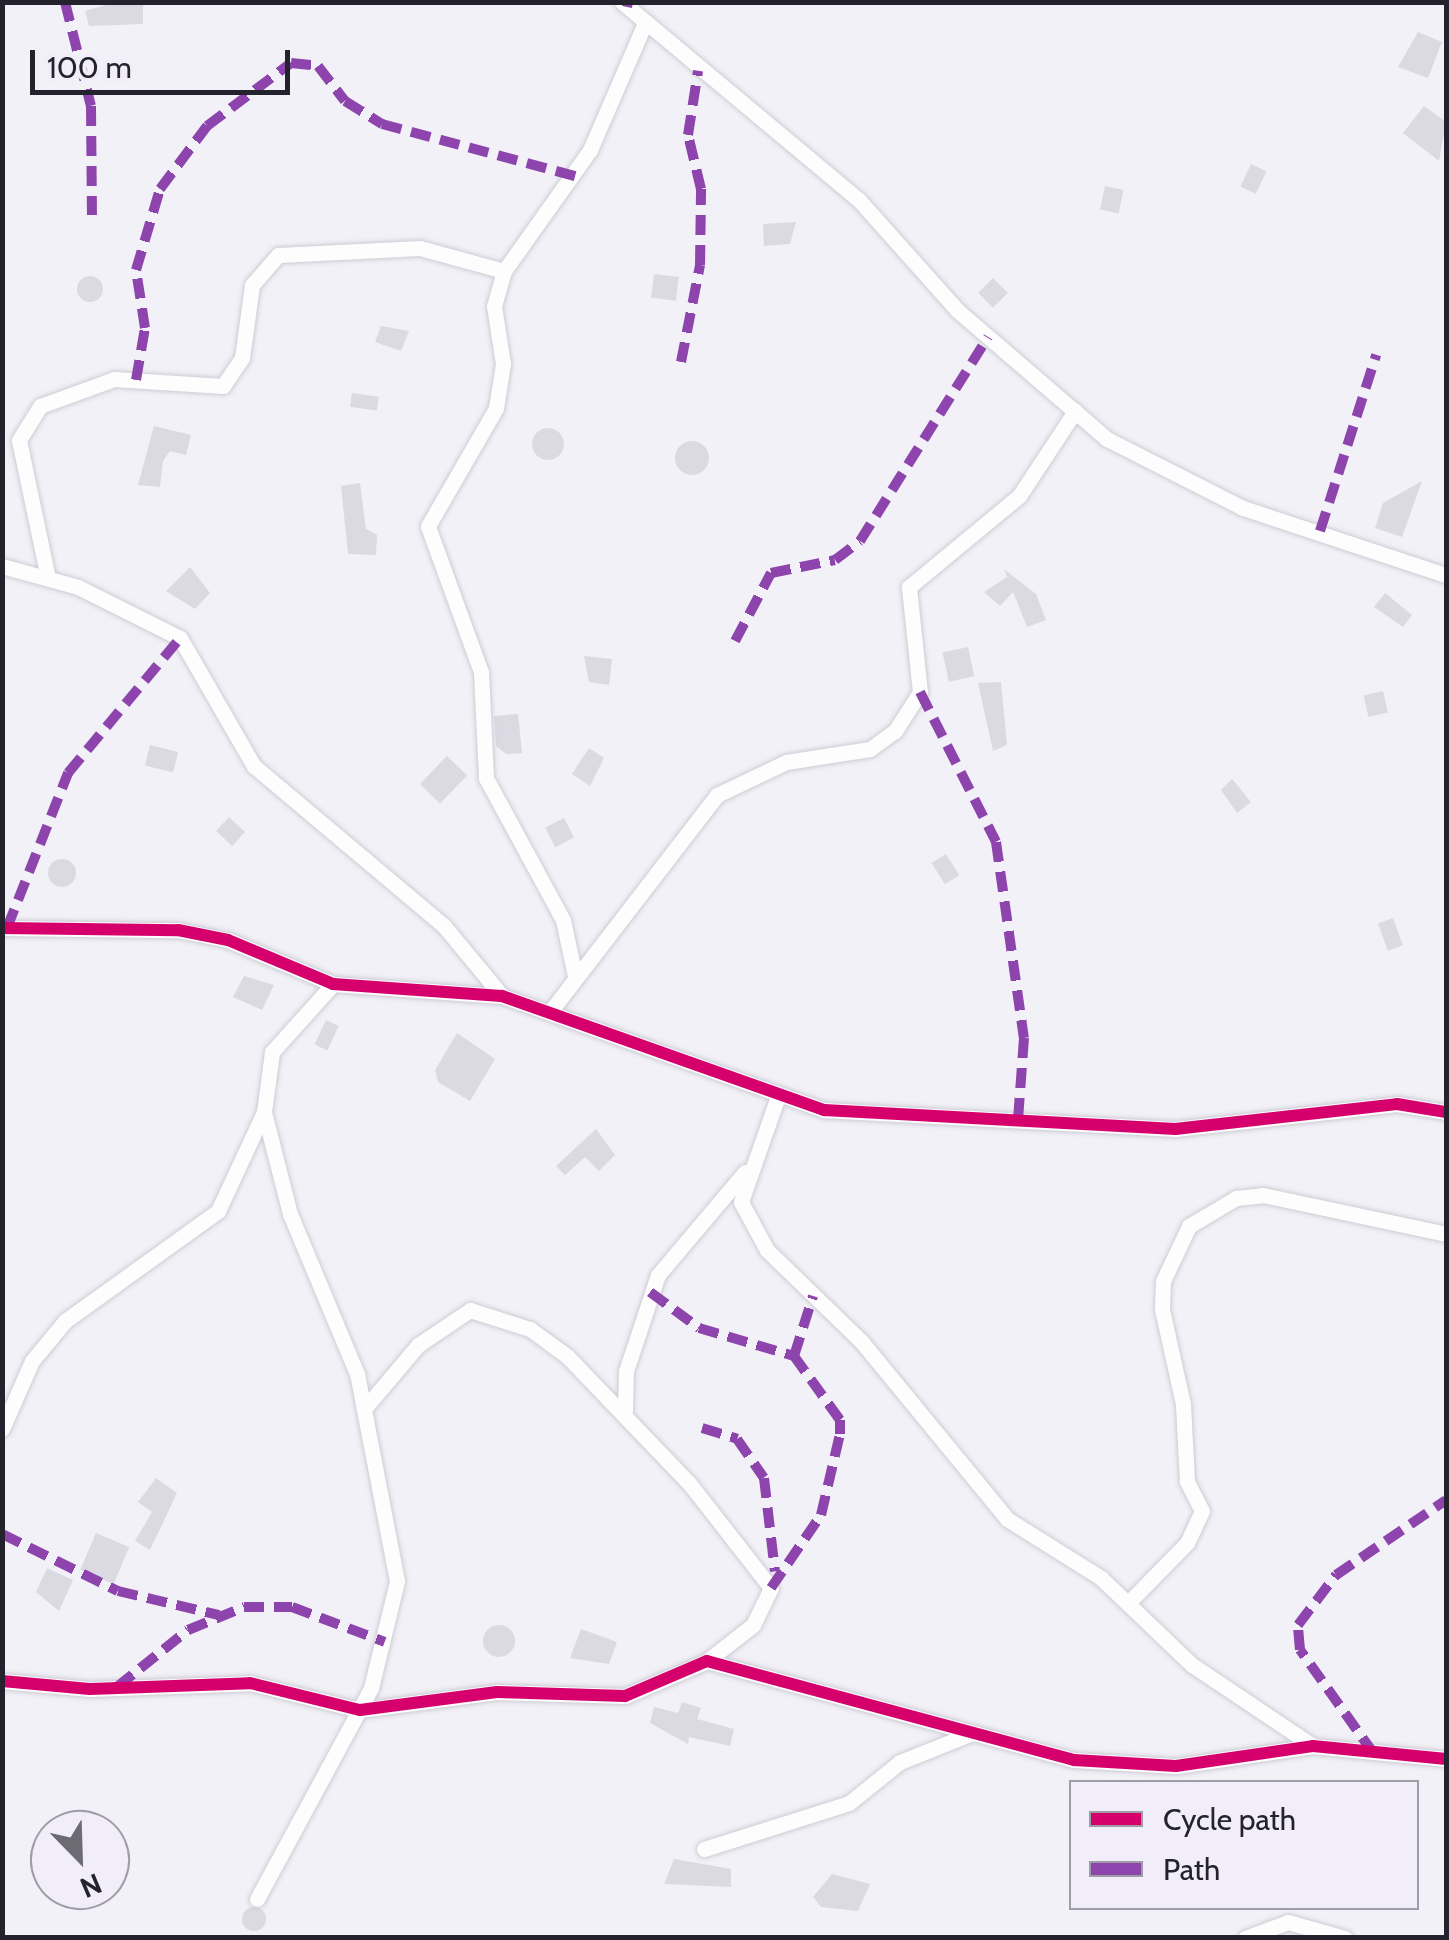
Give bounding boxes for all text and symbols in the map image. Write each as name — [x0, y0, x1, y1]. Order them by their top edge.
scale bar — [35, 30, 295, 92]
text: 100 m — [47, 49, 132, 86]
legend — [1069, 1780, 1419, 1910]
text: Cycle path — [1163, 1801, 1296, 1838]
north arrow — [30, 1810, 130, 1910]
text: Path — [1163, 1851, 1220, 1888]
text: N — [75, 1866, 107, 1905]

